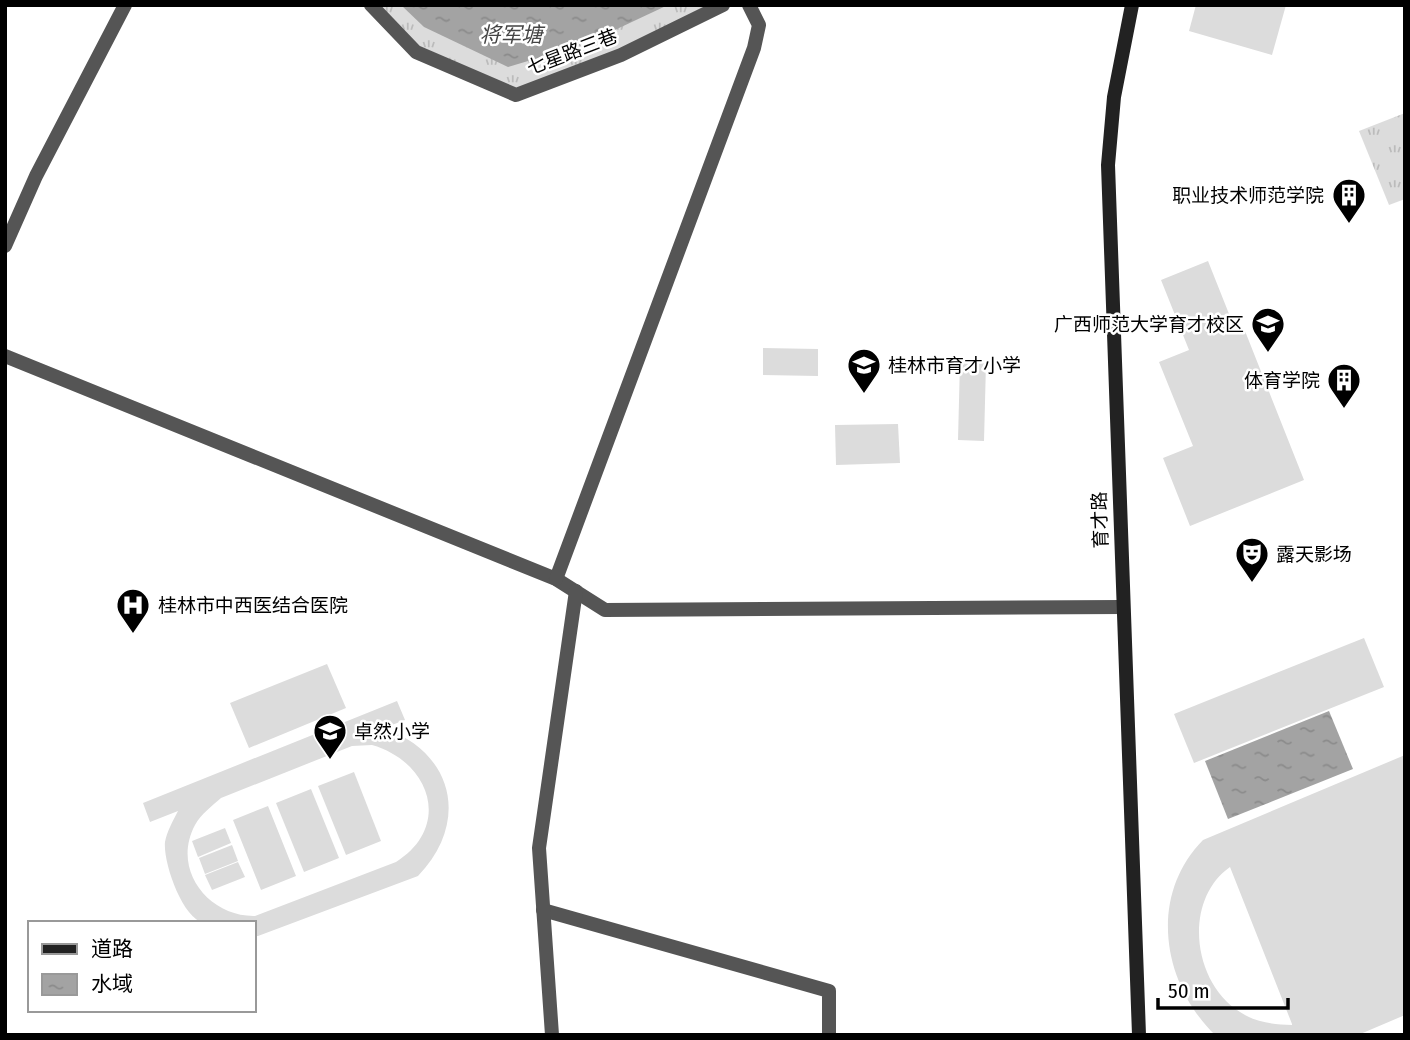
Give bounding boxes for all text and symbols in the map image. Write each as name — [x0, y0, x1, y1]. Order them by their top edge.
water label: 将军塘 — [480, 22, 545, 48]
street label: 七星路三巷 — [524, 24, 620, 80]
building icon: 职业技术师范学院 — [1330, 176, 1368, 225]
place label: 职业技术师范学院 — [1172, 184, 1324, 207]
school or university icon: 广西师范大学育才校区 — [1249, 305, 1287, 354]
place label: 广西师范大学育才校区 — [1054, 313, 1244, 336]
school or university icon: 桂林市育才小学 — [845, 346, 883, 395]
place label: 桂林市育才小学 — [888, 354, 1021, 377]
building icon: 体育学院 — [1325, 361, 1363, 410]
place label: 体育学院 — [1244, 369, 1320, 392]
street label: 育才路 — [1088, 491, 1112, 549]
theatre icon: 露天影场 — [1233, 535, 1271, 584]
place label: 露天影场 — [1276, 543, 1352, 566]
hospital icon: 桂林市中西医结合医院 — [114, 586, 152, 635]
place label: 桂林市中西医结合医院 — [158, 594, 348, 617]
school or university icon: 卓然小学 — [311, 712, 349, 761]
place label: 卓然小学 — [354, 720, 430, 743]
legend — [28, 921, 256, 1012]
text: 道路 — [91, 936, 133, 962]
scale bar — [1158, 967, 1288, 1011]
text: 水域 — [91, 971, 133, 997]
text: 50 m — [1168, 978, 1210, 1004]

